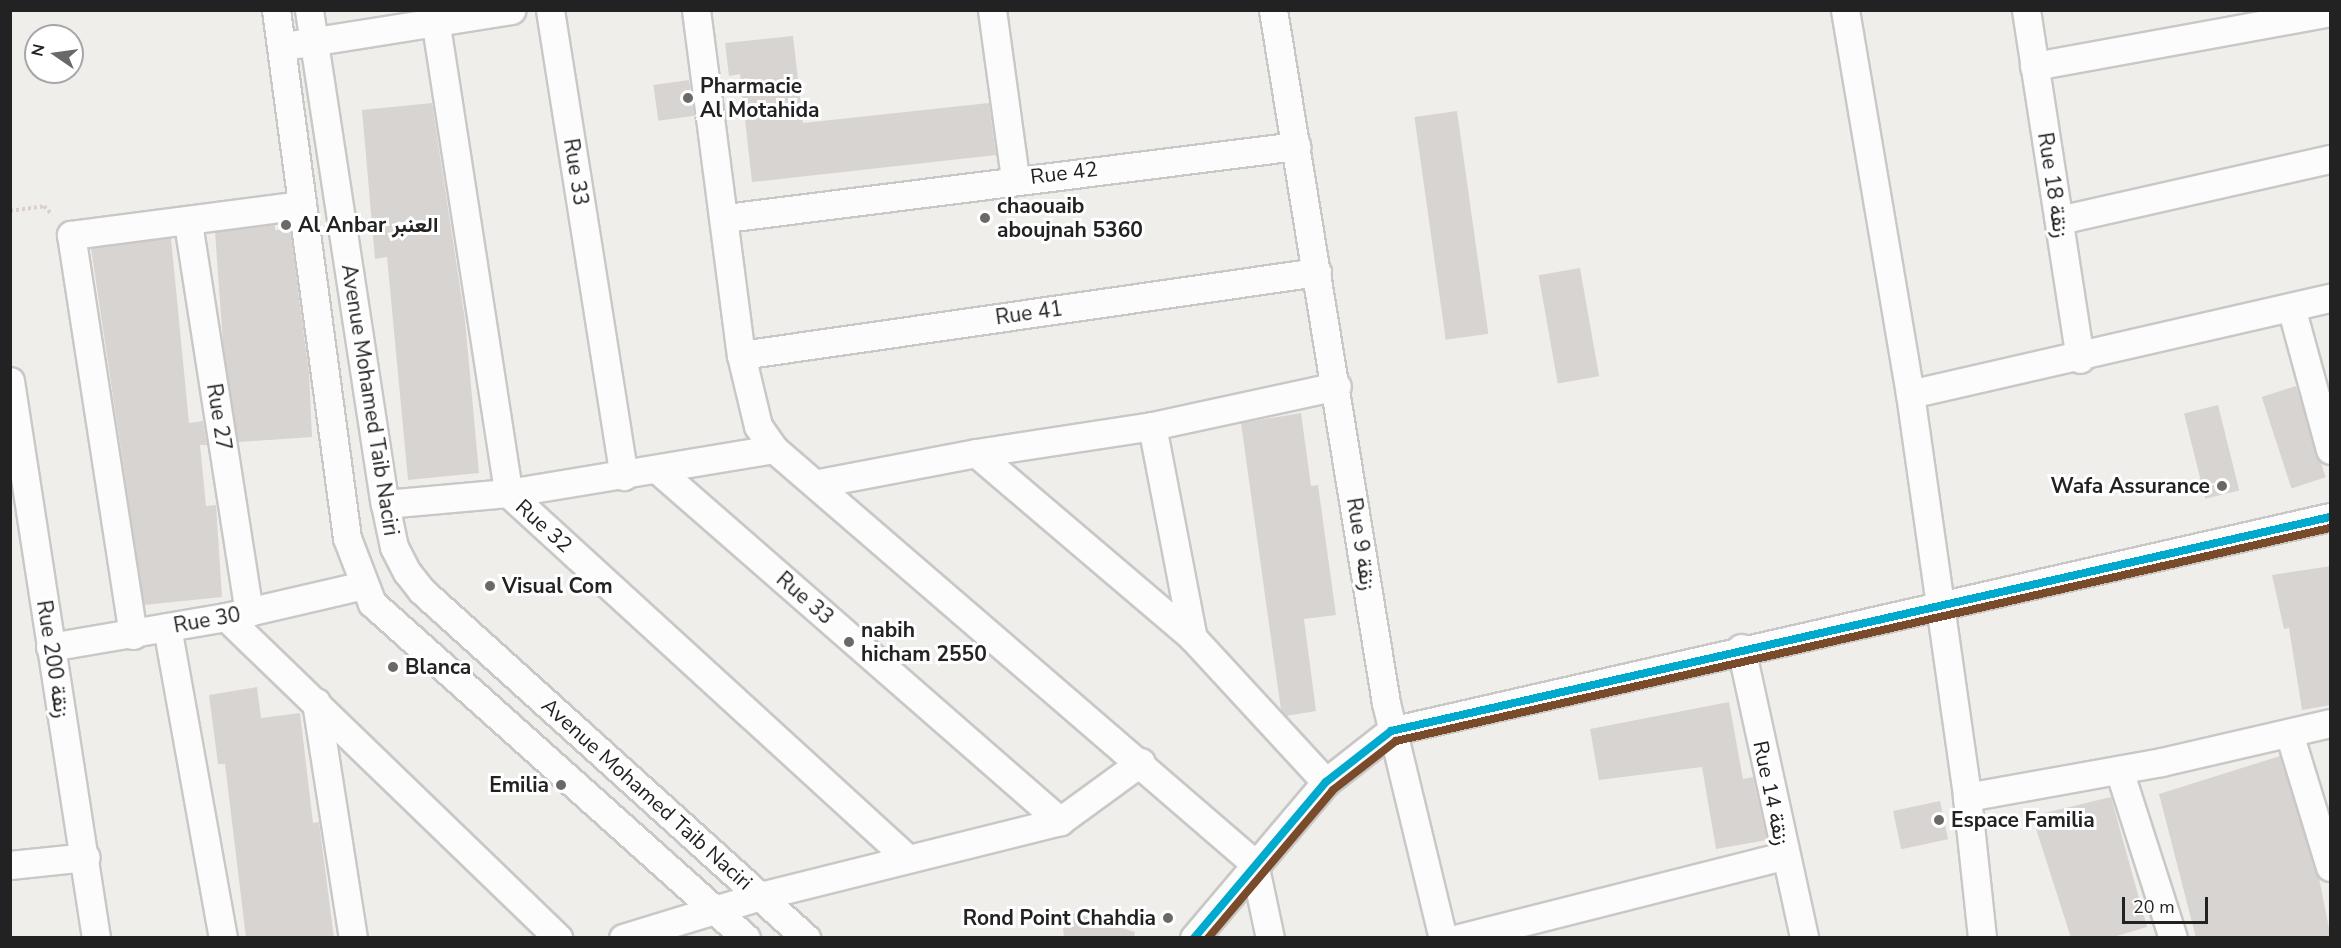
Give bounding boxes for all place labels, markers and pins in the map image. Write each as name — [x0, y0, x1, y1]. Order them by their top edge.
place label: Pharmacie Al Motahida — [700, 73, 819, 123]
marker: Pharmacie Al Motahida — [681, 91, 695, 105]
place label: chaouaib aboujnah 5360 — [997, 193, 1143, 243]
marker: chaouaib aboujnah 5360 — [978, 211, 992, 225]
place label: Al Anbar العنبر — [298, 212, 438, 238]
marker: Al Anbar العنبر — [279, 218, 293, 232]
place label: Wafa Assurance — [2051, 473, 2210, 499]
marker: Wafa Assurance — [2215, 479, 2229, 493]
place label: Visual Com — [502, 573, 613, 599]
marker: Visual Com — [483, 579, 497, 593]
place label: nabih hicham 2550 — [861, 617, 987, 667]
marker: nabih hicham 2550 — [842, 635, 856, 649]
place label: Blanca — [405, 654, 471, 680]
marker: Blanca — [386, 660, 400, 674]
place label: Emilia — [489, 772, 549, 798]
marker: Emilia — [554, 778, 568, 792]
place label: Espace Familia — [1951, 807, 2095, 833]
marker: Espace Familia — [1932, 813, 1946, 827]
place label: Rond Point Chahdia — [963, 905, 1156, 931]
marker: Rond Point Chahdia — [1161, 911, 1175, 925]

